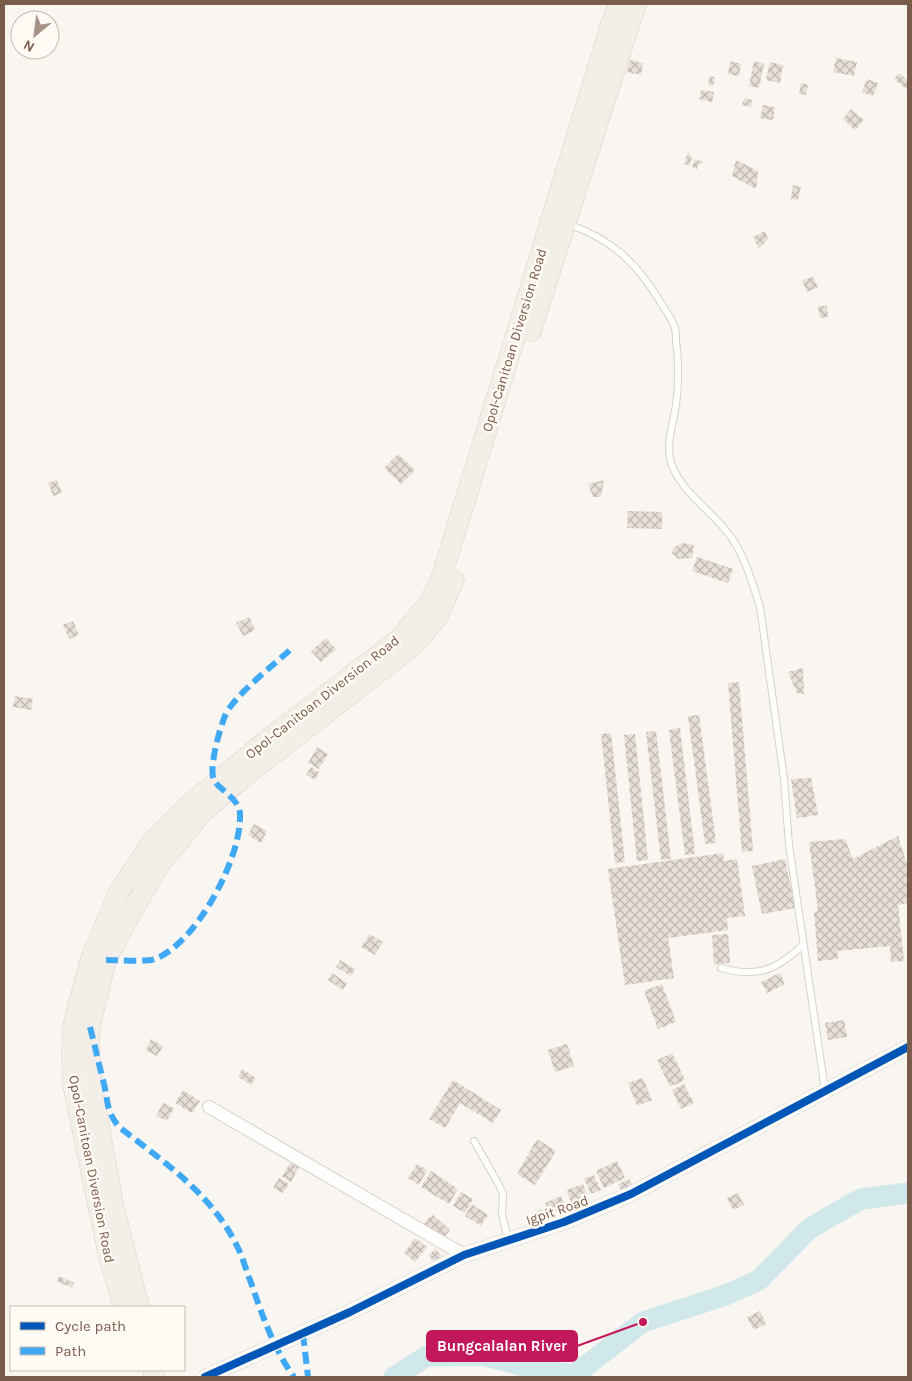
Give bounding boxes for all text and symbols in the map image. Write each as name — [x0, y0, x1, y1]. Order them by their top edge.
north arrow — [10, 10, 60, 60]
text: N — [20, 36, 37, 56]
street label: Opol-Canitoan Diversion Road — [478, 246, 551, 434]
street label: Opol-Canitoan Diversion Road — [242, 632, 403, 763]
street label: Opol-Canitoan Diversion Road — [65, 1074, 118, 1264]
street label: Igpit Road — [524, 1192, 591, 1229]
legend — [10, 1306, 185, 1371]
text: Cycle path — [55, 1317, 126, 1335]
callout: Bungcalalan River — [427, 1331, 577, 1361]
text: Bungcalalan River — [437, 1337, 567, 1355]
text: Path — [55, 1342, 86, 1360]

